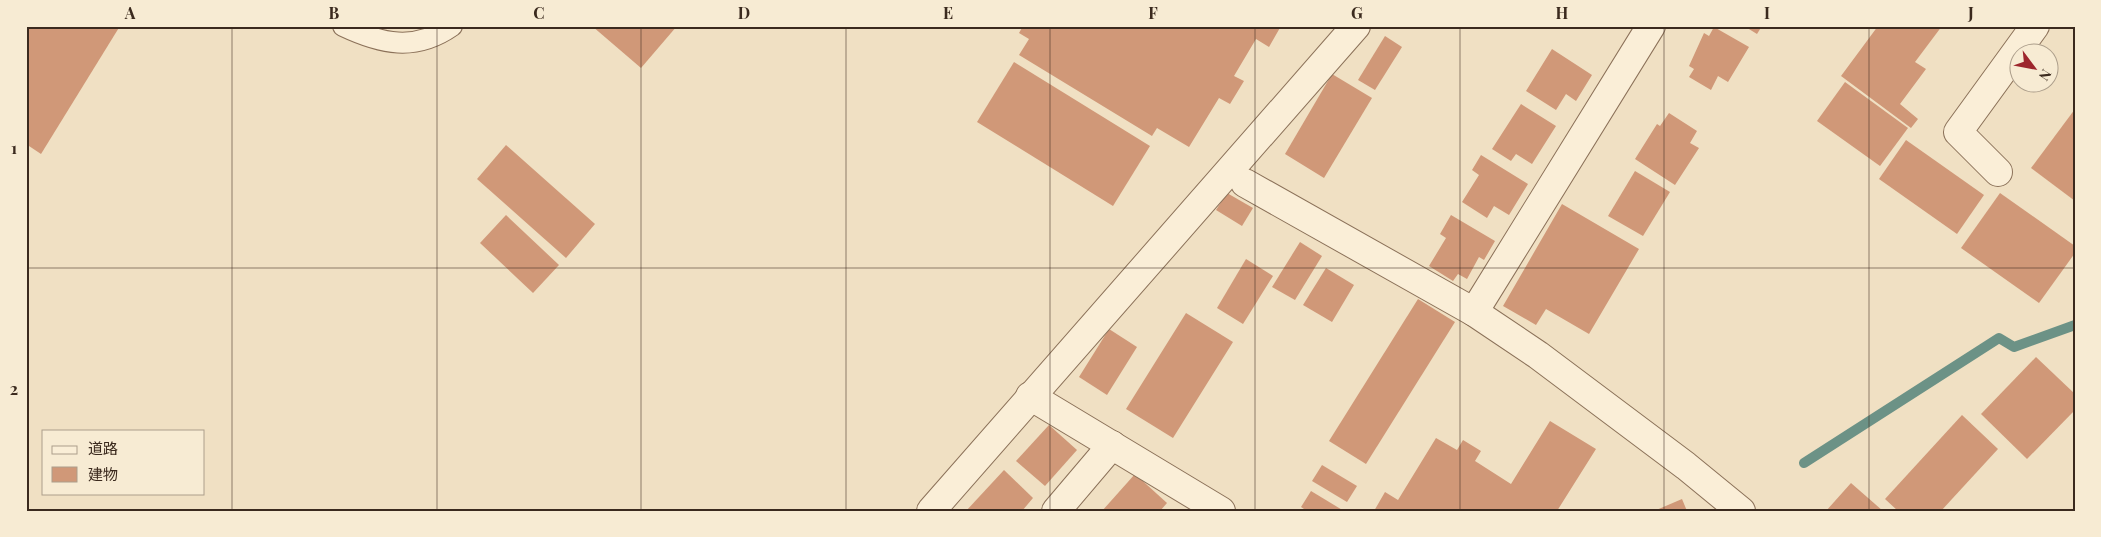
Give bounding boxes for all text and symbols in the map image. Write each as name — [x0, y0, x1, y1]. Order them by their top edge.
text: A — [124, 2, 136, 23]
text: B — [329, 2, 340, 23]
text: C — [533, 2, 545, 23]
text: D — [738, 2, 750, 23]
text: E — [943, 2, 953, 23]
text: F — [1148, 2, 1158, 23]
text: G — [1351, 2, 1363, 23]
text: H — [1556, 2, 1569, 23]
text: I — [1764, 2, 1770, 23]
text: J — [1967, 2, 1974, 23]
north arrow — [2008, 42, 2058, 92]
text: N — [2035, 66, 2056, 84]
text: 1 — [11, 137, 17, 158]
text: 2 — [10, 378, 18, 399]
legend — [42, 430, 205, 494]
text: 道路 — [88, 438, 118, 458]
text: 建物 — [88, 464, 118, 484]

